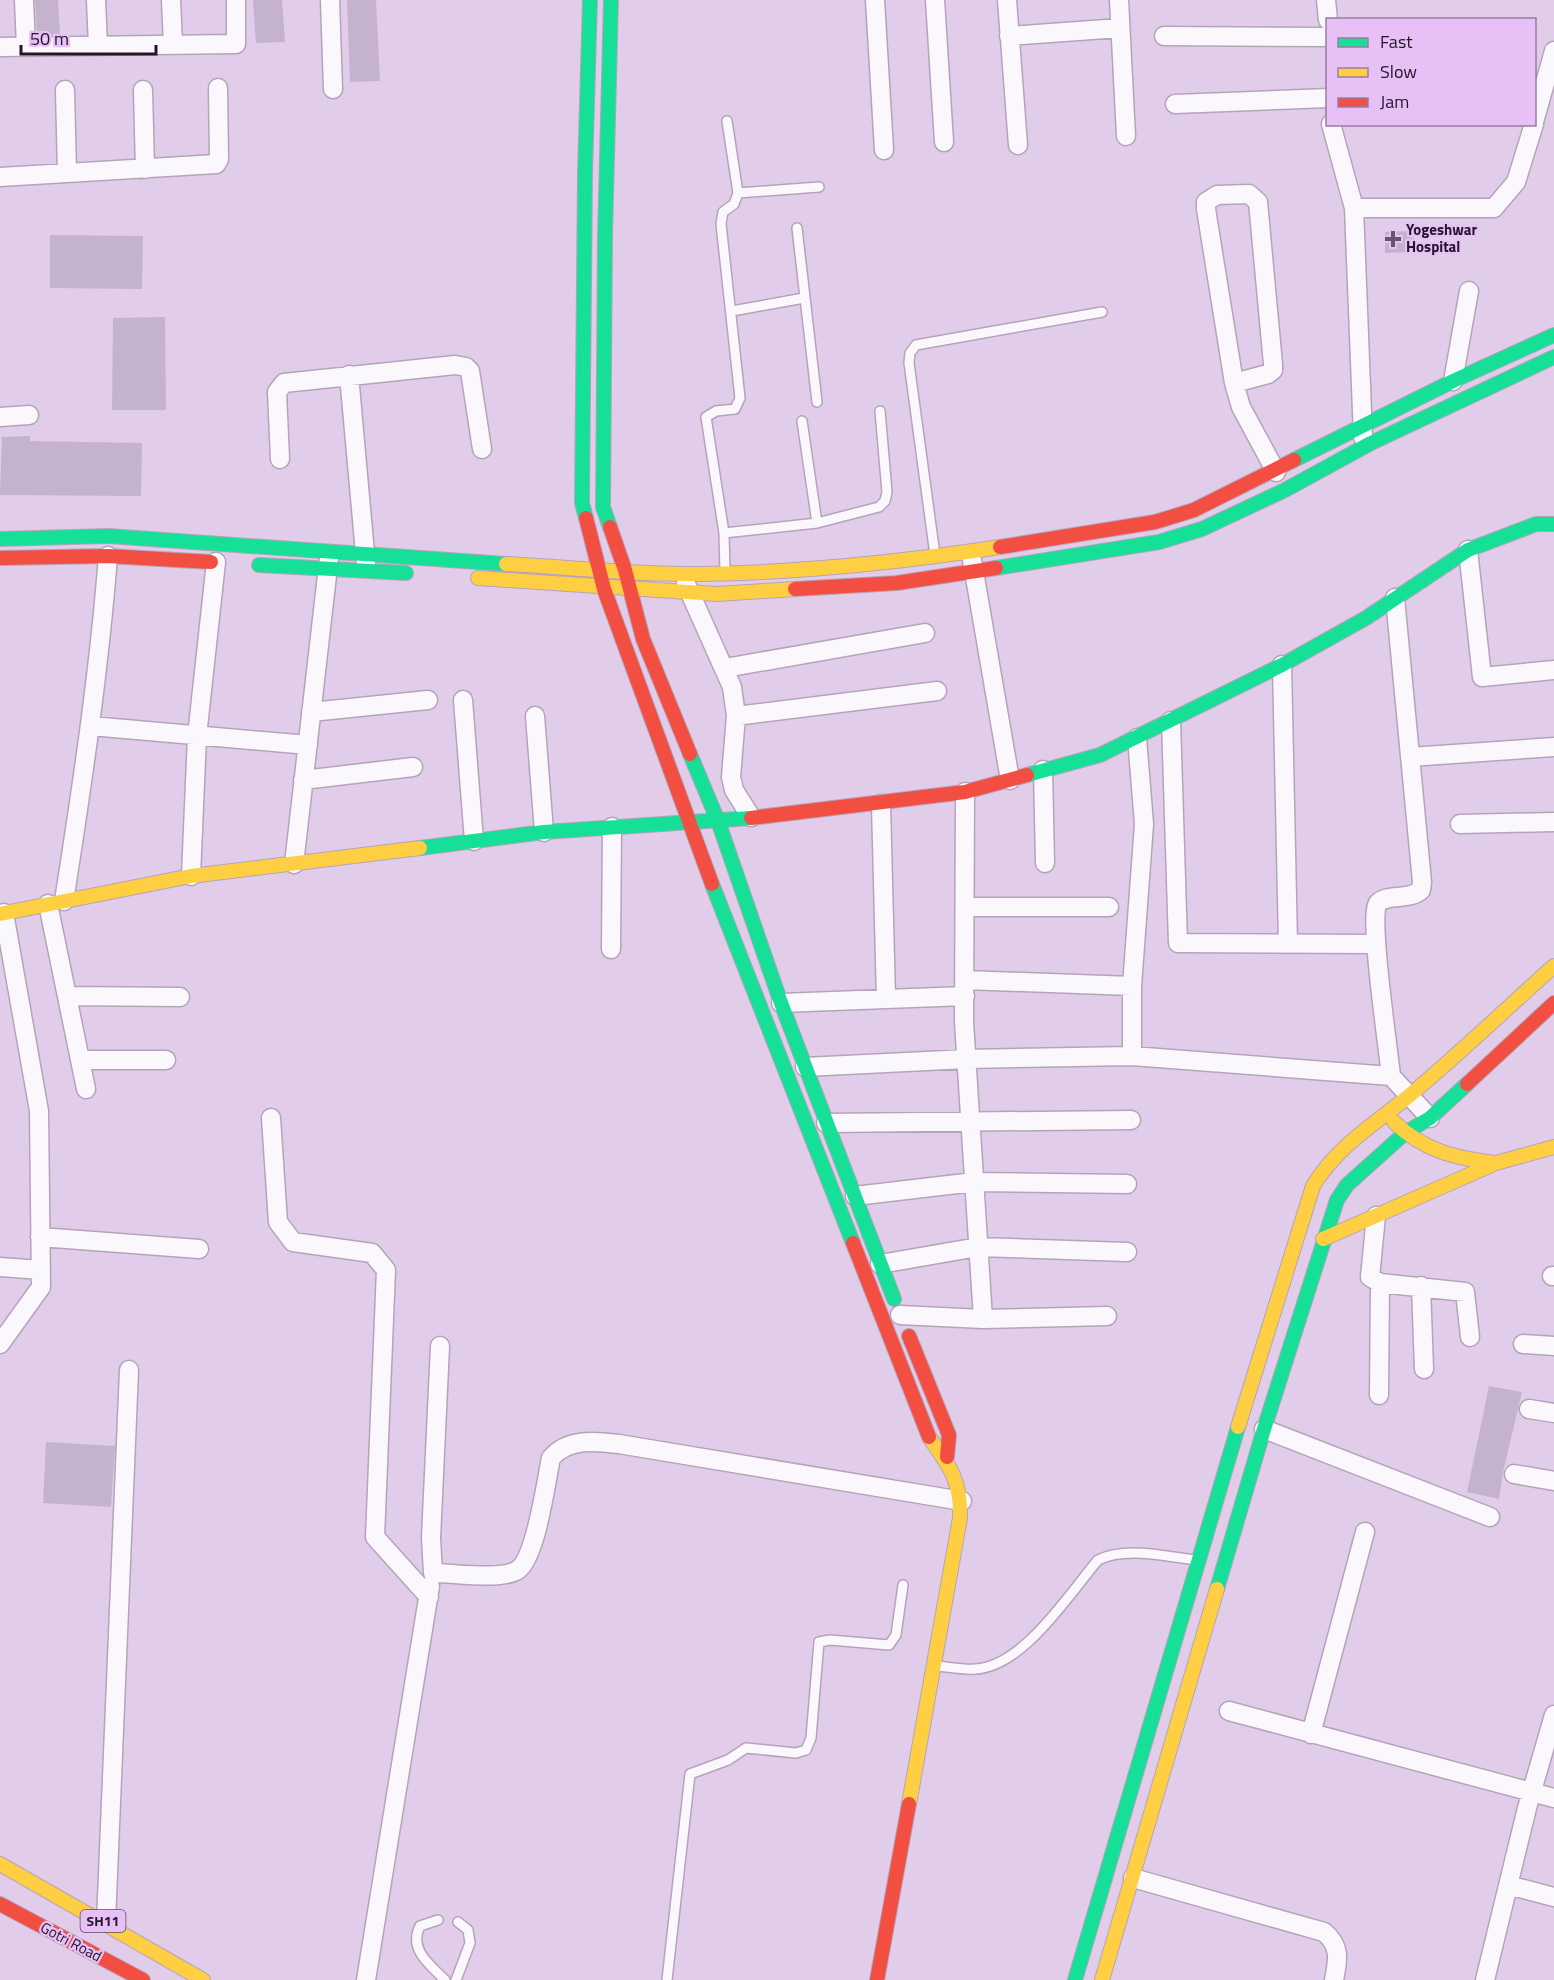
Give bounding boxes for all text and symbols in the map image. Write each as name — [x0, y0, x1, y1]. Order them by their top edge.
scale bar — [21, 18, 156, 56]
legend — [1326, 18, 1536, 126]
text: 50 m — [30, 25, 69, 52]
text: Fast — [1380, 28, 1413, 55]
text: Slow — [1380, 58, 1417, 85]
text: Jam — [1380, 88, 1409, 115]
place label: Yogeshwar Hospital — [1406, 218, 1478, 258]
marker: Yogeshwar Hospital — [1384, 230, 1402, 248]
road number: SH11 — [80, 1910, 126, 1932]
street label: Gotri Road — [36, 1916, 106, 1967]

